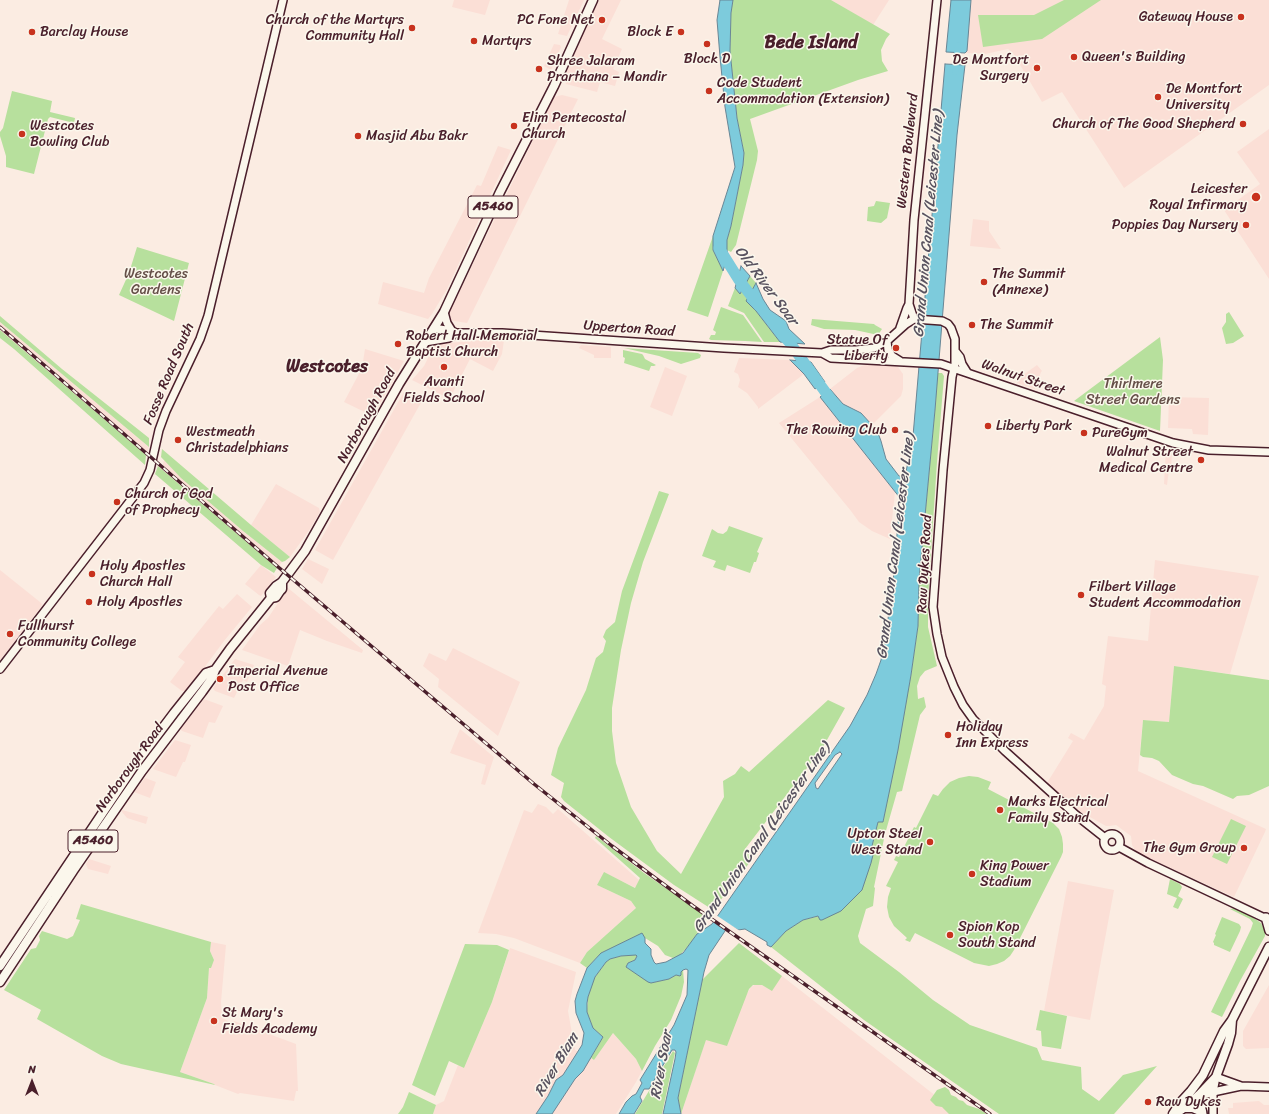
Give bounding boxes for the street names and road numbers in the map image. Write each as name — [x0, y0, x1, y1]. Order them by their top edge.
street label: Western Boulevard — [894, 93, 922, 209]
road number: A5460 — [468, 196, 518, 218]
street label: Upperton Road — [583, 317, 675, 341]
street label: Fosse Road South — [140, 321, 198, 427]
street label: Walnut Street — [979, 356, 1067, 400]
street label: Narborough Road — [334, 366, 400, 466]
street label: Raw Dykes Road — [914, 514, 936, 614]
street label: Narborough Road — [92, 720, 168, 816]
road number: A5460 — [68, 830, 118, 852]

